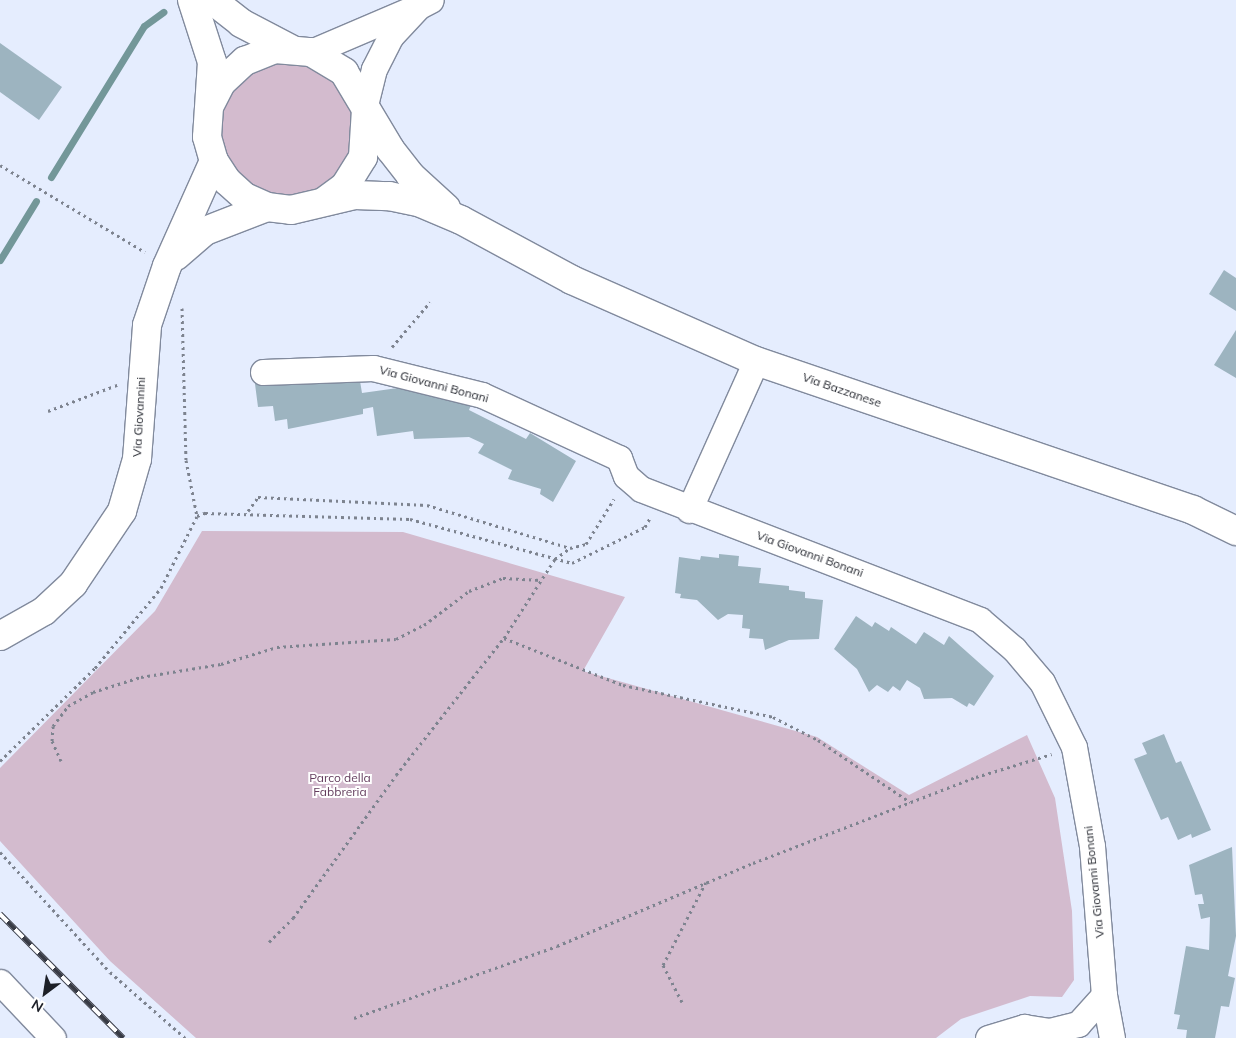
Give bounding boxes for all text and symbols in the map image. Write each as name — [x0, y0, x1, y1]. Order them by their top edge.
street label: Via Giovanni Bonani — [378, 362, 490, 406]
street label: Via Bazzanese — [801, 370, 883, 410]
street label: Via Giovannini — [130, 377, 148, 457]
street label: Via Giovanni Bonani — [755, 528, 865, 580]
park label: Parco della Fabbreria — [309, 771, 371, 799]
street label: Via Giovanni Bonani — [1081, 825, 1107, 939]
north arrow — [20, 968, 70, 1018]
text: N — [28, 995, 46, 1016]

